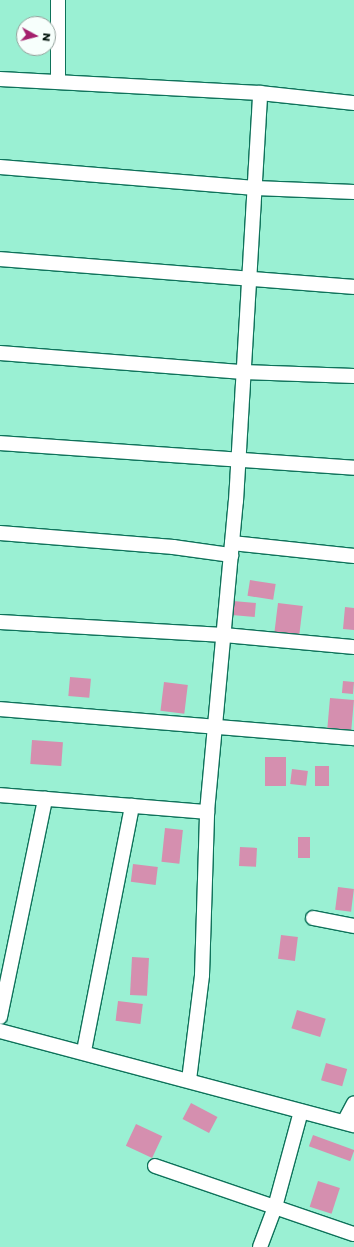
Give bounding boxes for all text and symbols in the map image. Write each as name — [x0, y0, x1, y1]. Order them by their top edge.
north arrow — [16, 16, 56, 56]
text: N — [38, 32, 55, 42]

